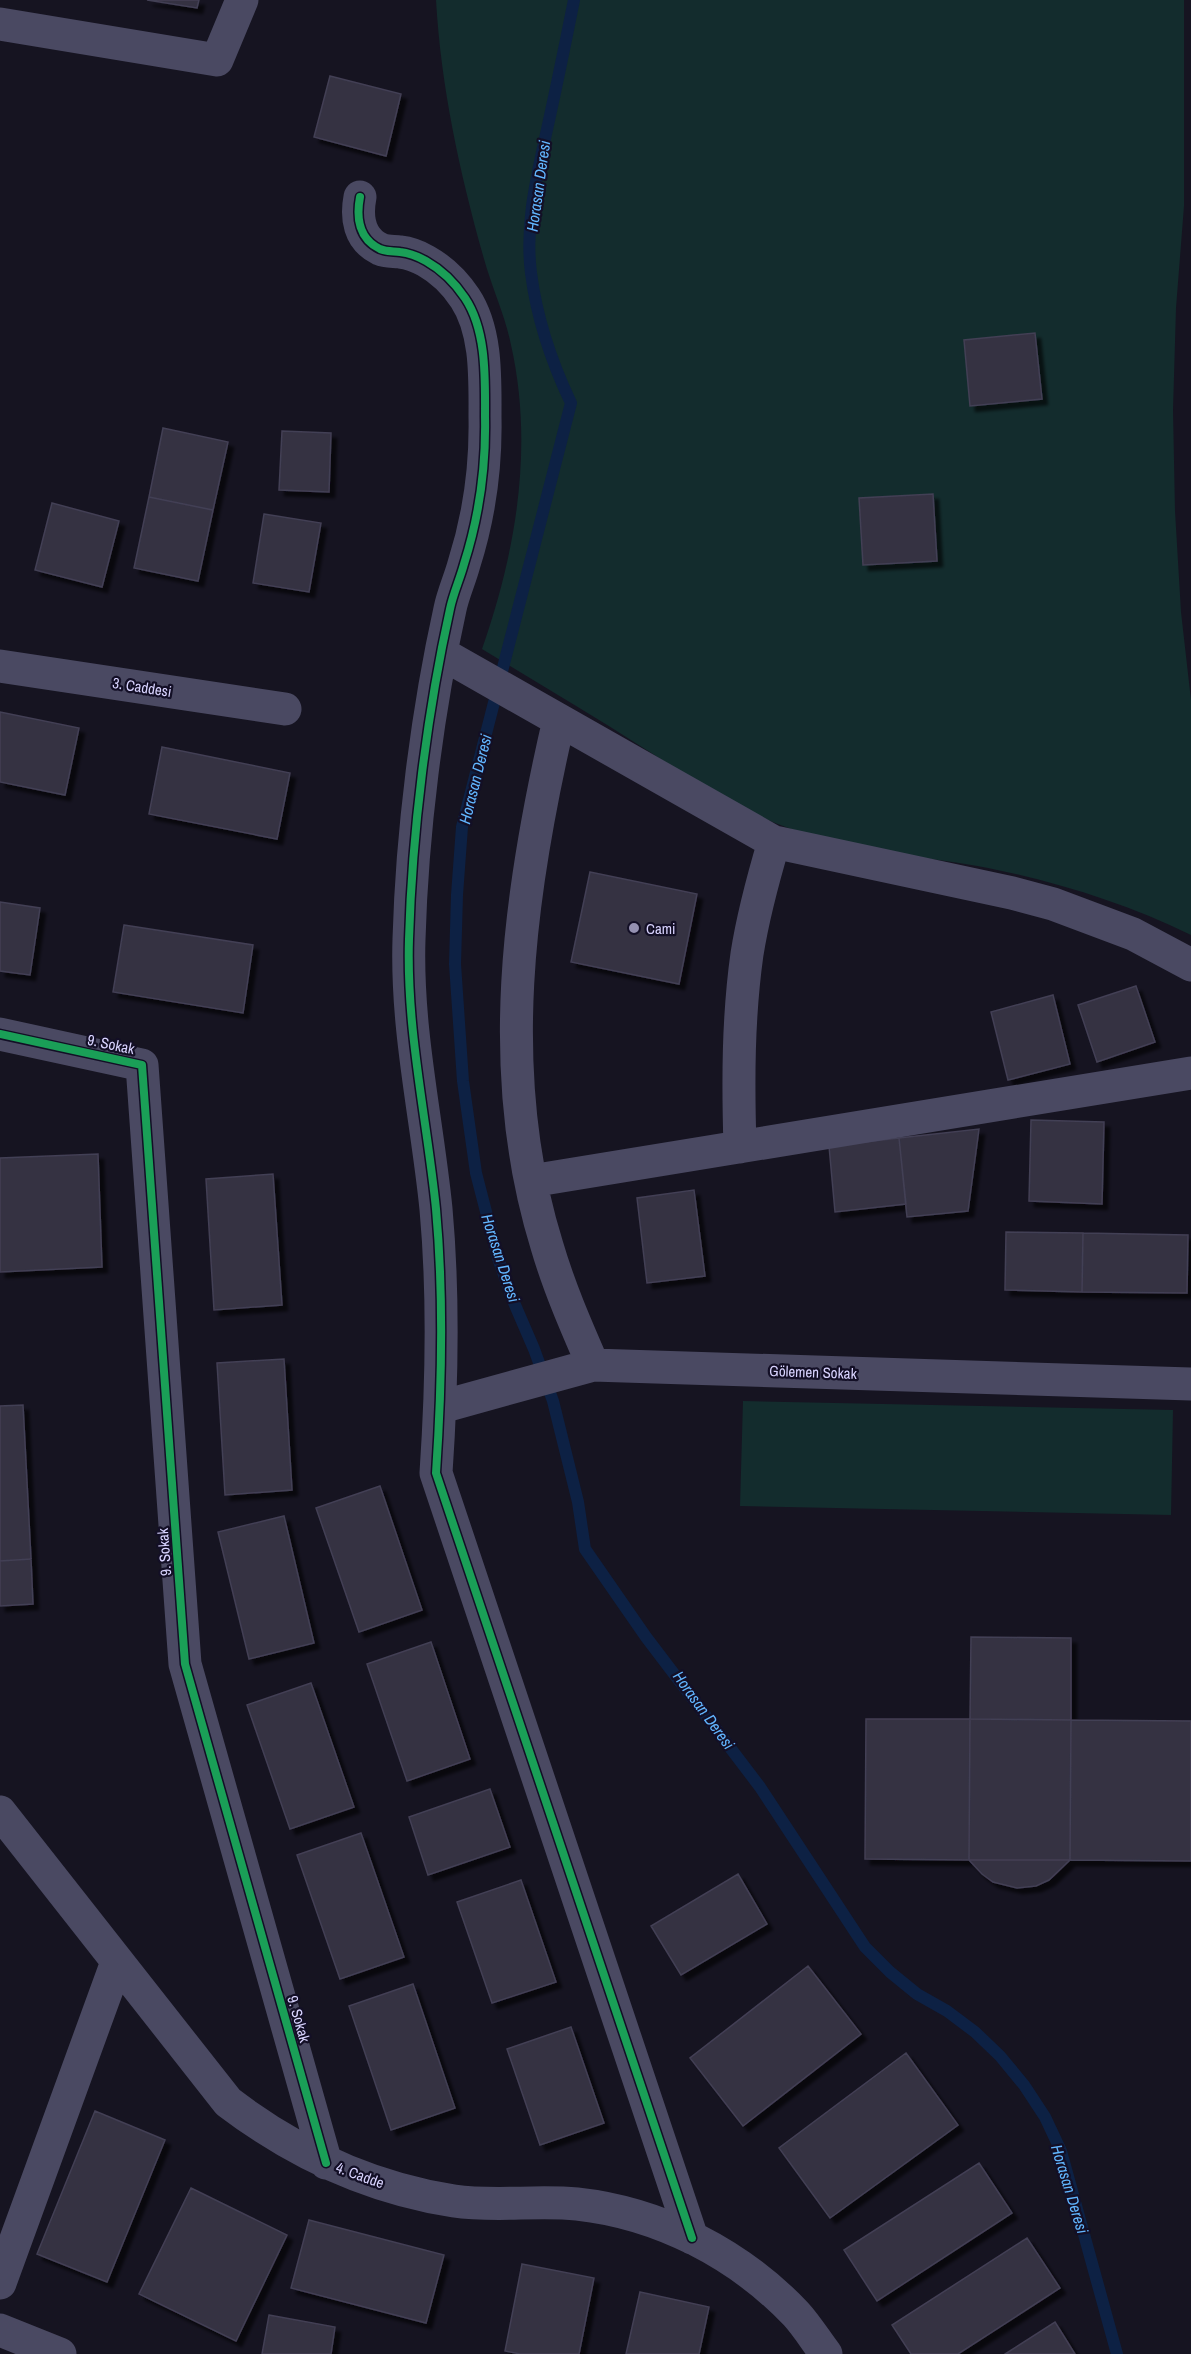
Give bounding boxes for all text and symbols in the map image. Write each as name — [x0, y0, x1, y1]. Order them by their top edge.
water label: Horasan Deresi — [521, 139, 555, 233]
street label: 3. Caddesi — [111, 672, 173, 702]
water label: Horasan Deresi — [453, 731, 497, 826]
place label: Cami — [646, 918, 675, 939]
marker: Cami — [627, 921, 641, 935]
street label: 9. Sokak — [85, 1029, 137, 1059]
water label: Horasan Deresi — [476, 1211, 526, 1305]
street label: Gölemen Sokak — [769, 1360, 858, 1384]
street label: 9. Sokak — [152, 1527, 176, 1577]
water label: Horasan Deresi — [668, 1666, 740, 1754]
street label: 9. Sokak — [282, 1993, 316, 2046]
water label: Horasan Deresi — [1046, 2142, 1094, 2236]
street label: 4. Cadde — [333, 2157, 387, 2193]

